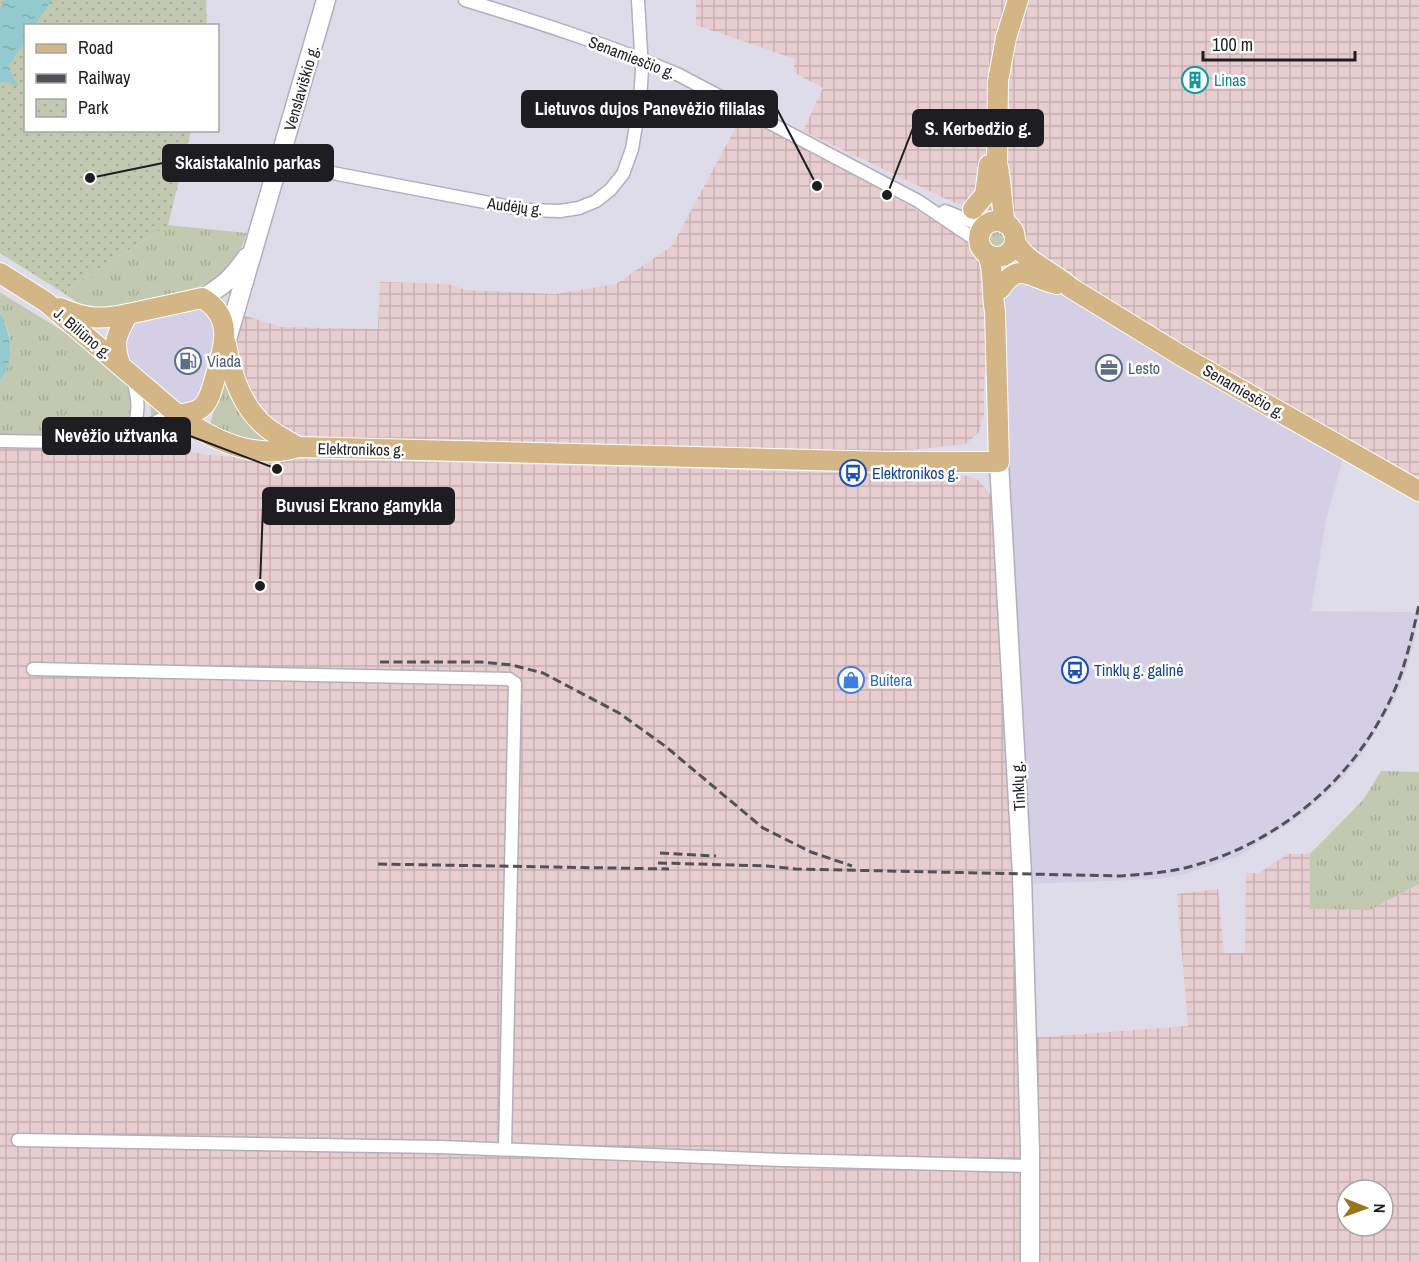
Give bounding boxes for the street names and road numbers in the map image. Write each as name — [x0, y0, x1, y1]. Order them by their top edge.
street label: Senamiesčio g. — [585, 30, 679, 84]
street label: Venslaviškio g. — [278, 43, 324, 133]
street label: Audėjų g. — [485, 192, 544, 220]
street label: J. Biliūno g. — [49, 302, 117, 364]
street label: Senamiesčio g. — [1199, 359, 1289, 423]
street label: Elektronikos g. — [317, 437, 405, 461]
street label: Tinklų g. — [1006, 760, 1030, 812]

